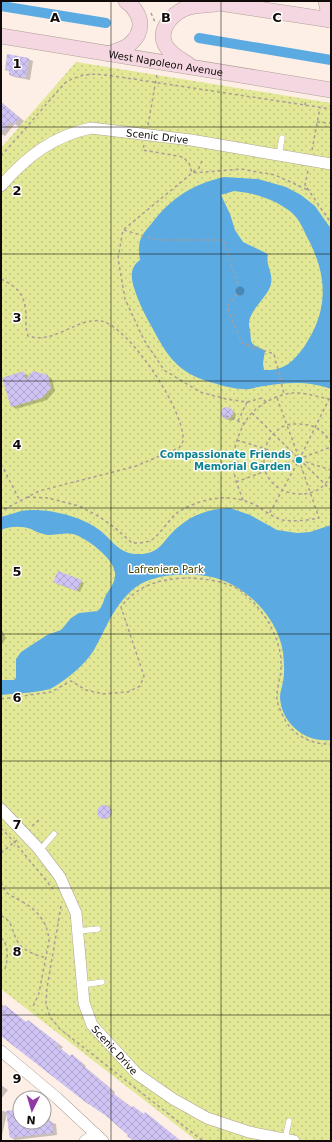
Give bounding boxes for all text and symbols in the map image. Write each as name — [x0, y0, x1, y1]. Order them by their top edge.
text: A — [50, 10, 60, 25]
text: B — [161, 10, 171, 25]
text: C — [272, 10, 282, 25]
street label: West Napoleon Avenue — [108, 49, 224, 78]
text: 1 — [12, 56, 22, 71]
street label: Scenic Drive — [126, 127, 189, 146]
text: 2 — [12, 183, 22, 198]
text: 3 — [12, 310, 22, 325]
text: 4 — [12, 437, 22, 452]
place label: Compassionate Friends Memorial Garden — [160, 449, 291, 472]
marker: Compassionate Friends Memorial Garden — [294, 455, 304, 465]
text: 5 — [12, 564, 22, 579]
park label: Lafreniere Park — [128, 564, 204, 575]
text: 6 — [12, 690, 22, 705]
text: 7 — [12, 817, 22, 832]
text: 8 — [12, 944, 22, 959]
street label: Scenic Drive — [89, 1023, 140, 1077]
text: 9 — [12, 1071, 22, 1086]
north arrow — [12, 1090, 52, 1130]
text: N — [26, 1113, 36, 1126]

